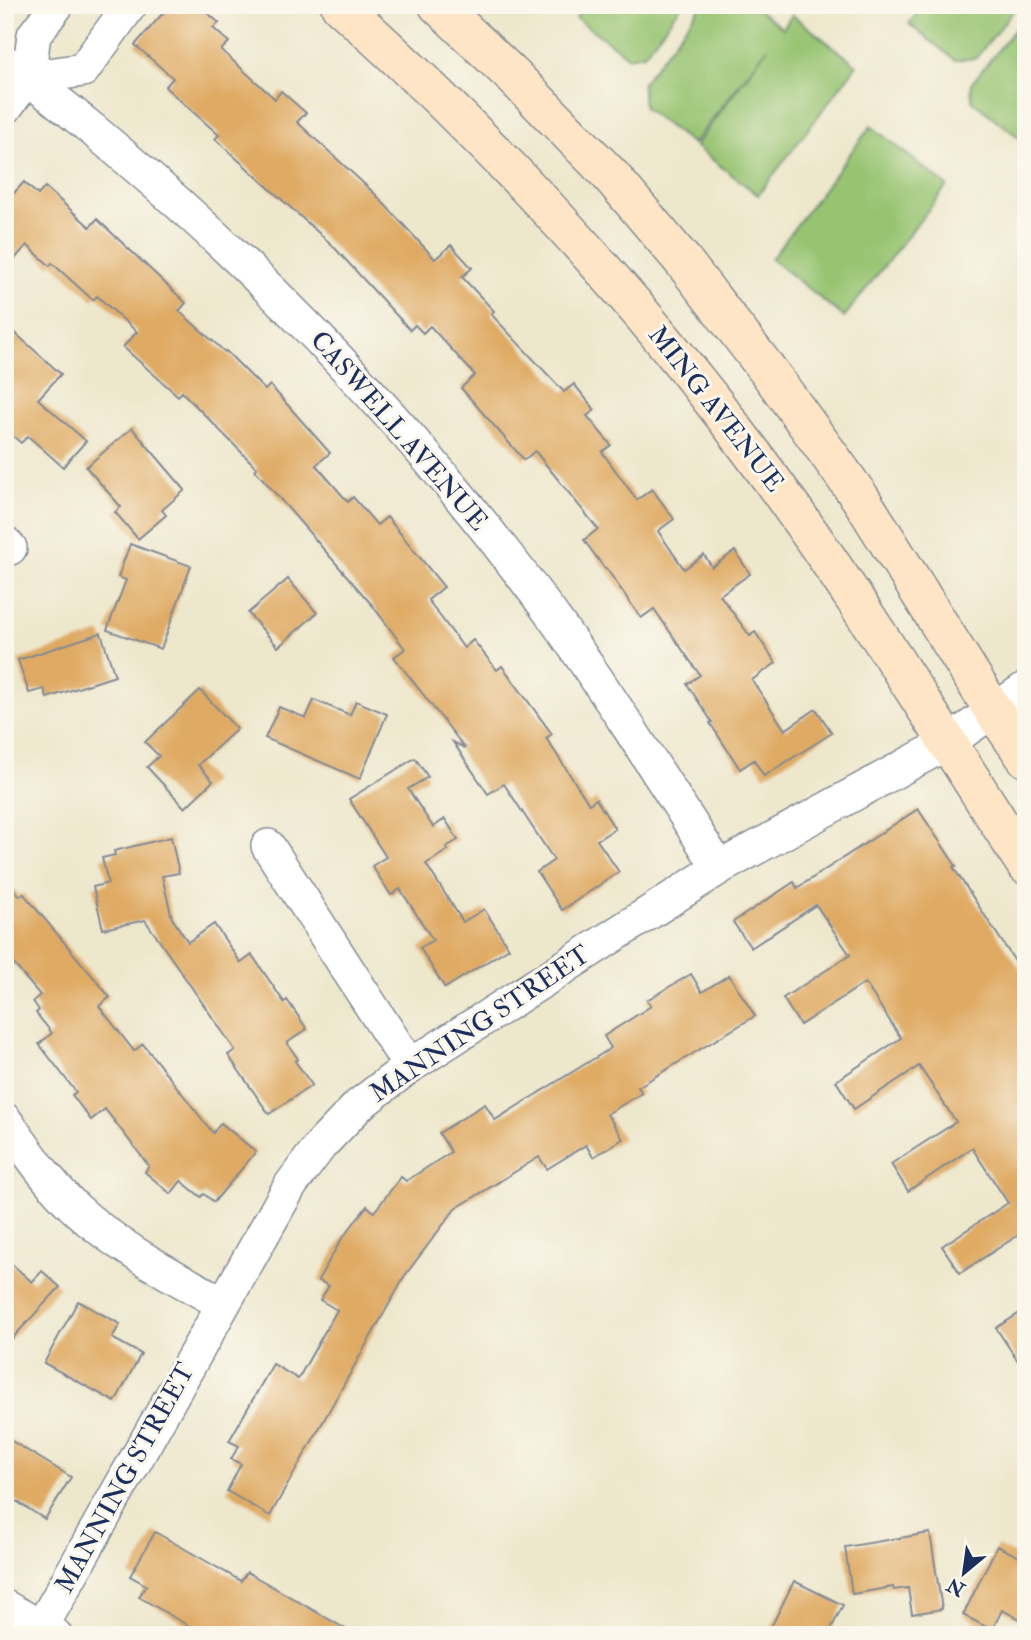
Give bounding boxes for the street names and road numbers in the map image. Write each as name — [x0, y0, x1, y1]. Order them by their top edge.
street label: MING AVENUE — [641, 320, 791, 498]
street label: CASWELL AVENUE — [304, 325, 494, 537]
street label: MANNING STREET — [364, 939, 596, 1109]
street label: MANNING STREET — [48, 1357, 202, 1599]

